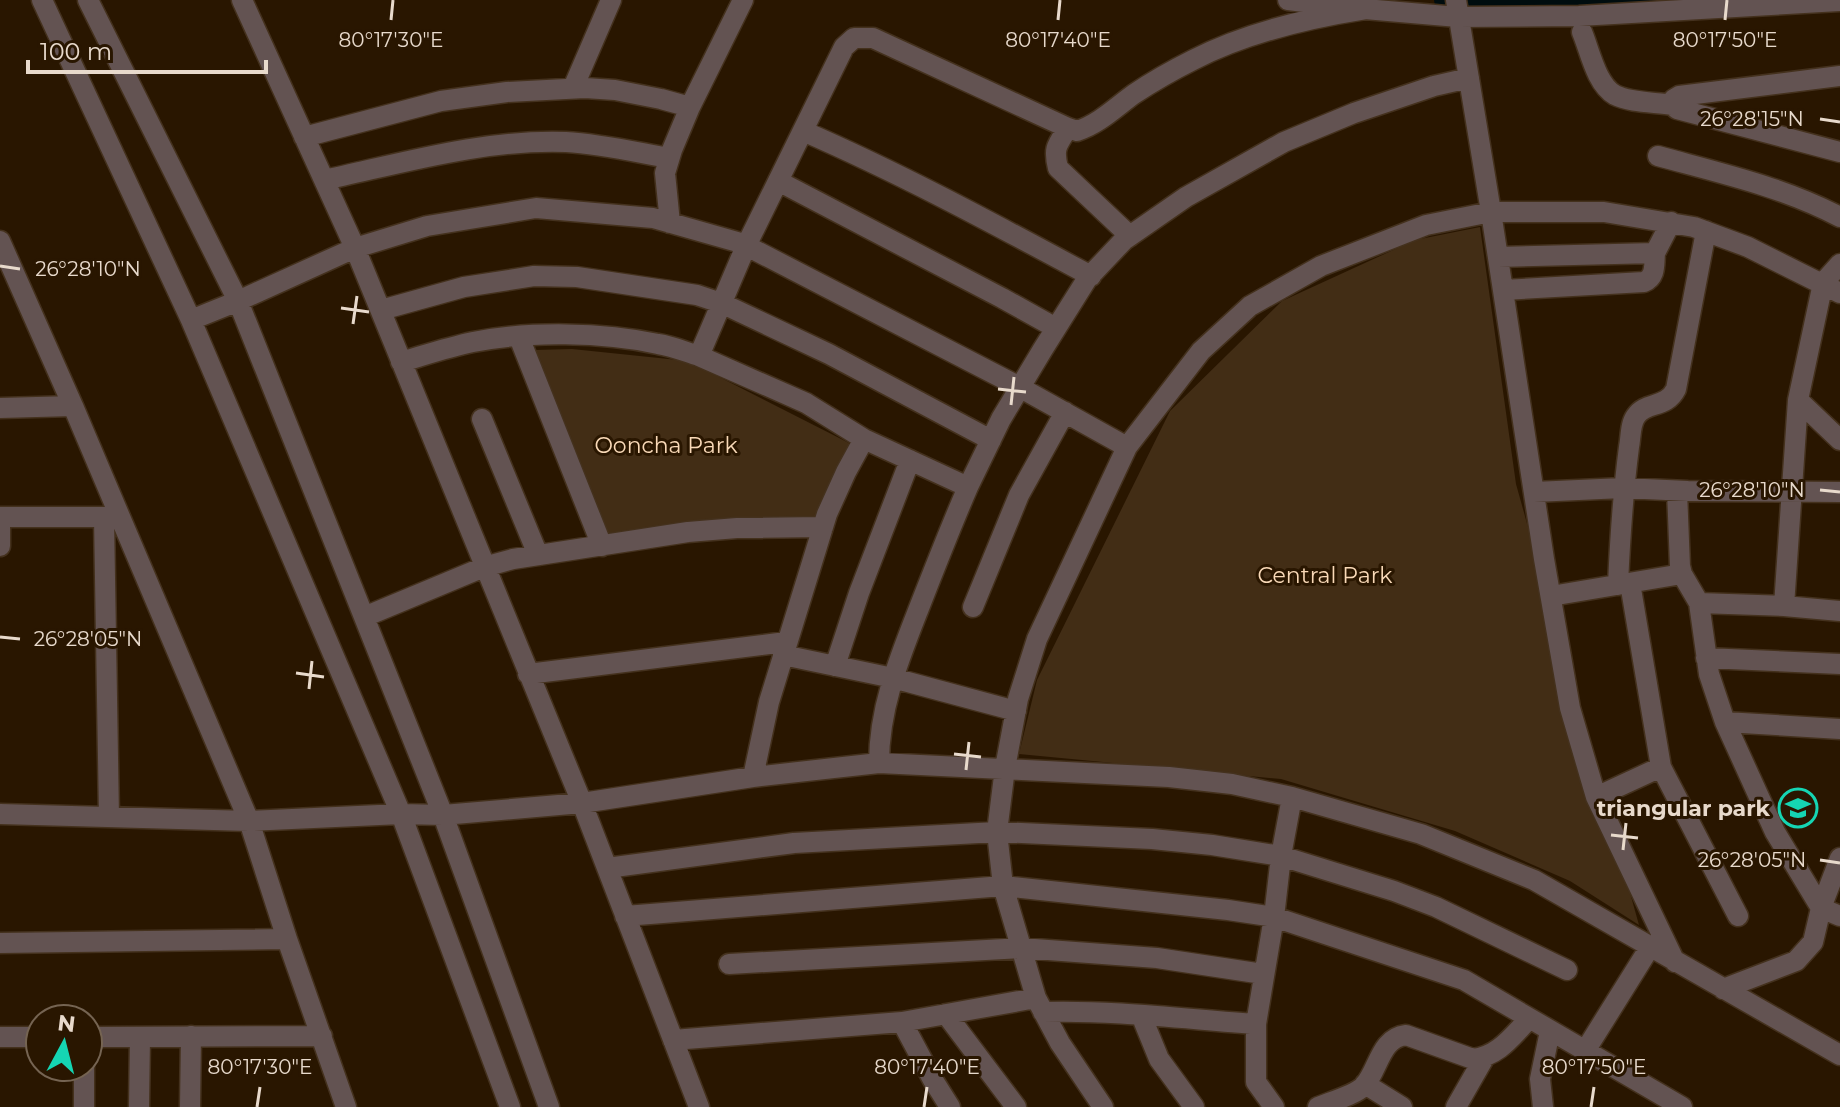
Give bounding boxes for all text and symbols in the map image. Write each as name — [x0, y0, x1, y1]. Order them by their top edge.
scale bar — [28, 24, 266, 74]
text: 80°17'30"E — [339, 28, 443, 52]
text: 80°17'40"E — [1005, 28, 1111, 52]
text: 80°17'50"E — [1673, 28, 1777, 52]
text: 100 m — [40, 37, 112, 66]
text: 26°28'15"N — [1700, 107, 1804, 131]
text: 26°28'10"N — [35, 257, 141, 281]
park label: Ooncha Park — [594, 432, 738, 459]
text: 26°28'10"N — [1699, 478, 1805, 502]
park label: Central Park — [1257, 562, 1393, 589]
text: 26°28'05"N — [34, 627, 142, 651]
school or university icon: triangular park — [1777, 787, 1819, 829]
place label: triangular park — [1597, 795, 1771, 822]
text: 26°28'05"N — [1698, 848, 1806, 872]
north arrow — [24, 1003, 104, 1083]
text: N — [56, 1009, 77, 1038]
text: 80°17'30"E — [208, 1055, 312, 1079]
text: 80°17'40"E — [874, 1055, 980, 1079]
text: 80°17'50"E — [1542, 1055, 1646, 1079]

